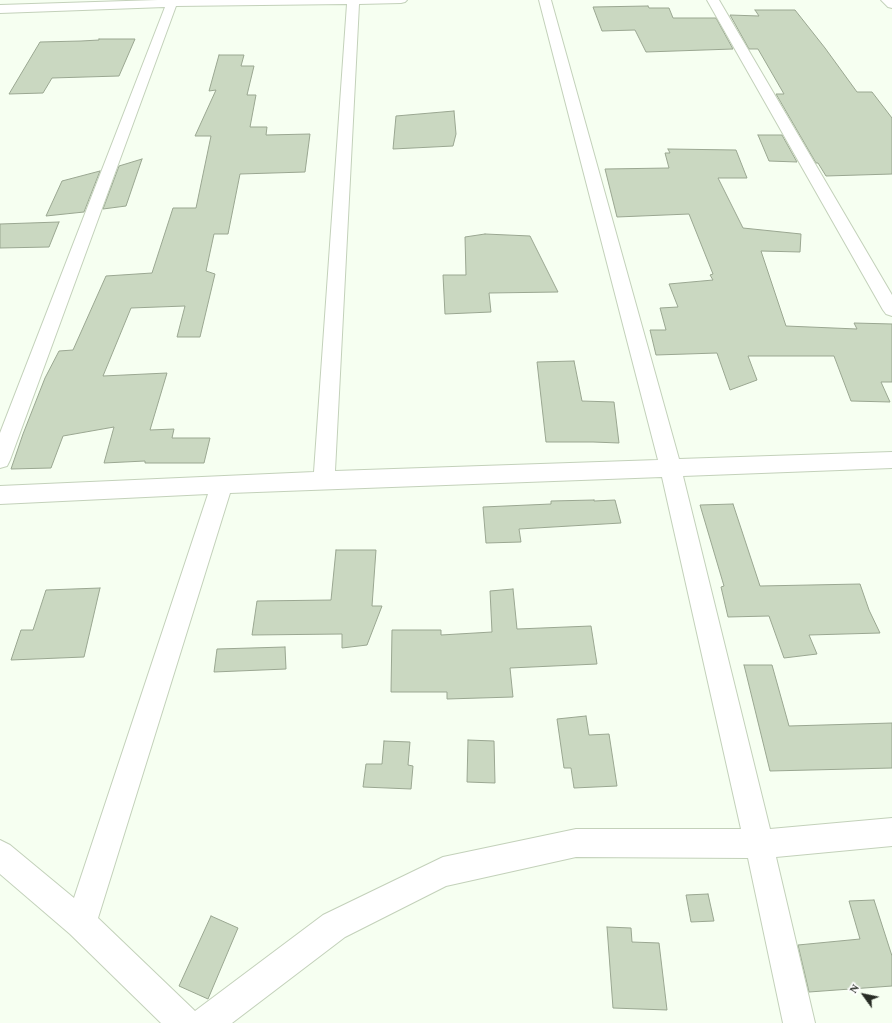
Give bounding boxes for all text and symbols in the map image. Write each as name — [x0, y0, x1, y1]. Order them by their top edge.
north arrow — [844, 975, 884, 1015]
text: N — [847, 982, 861, 995]

